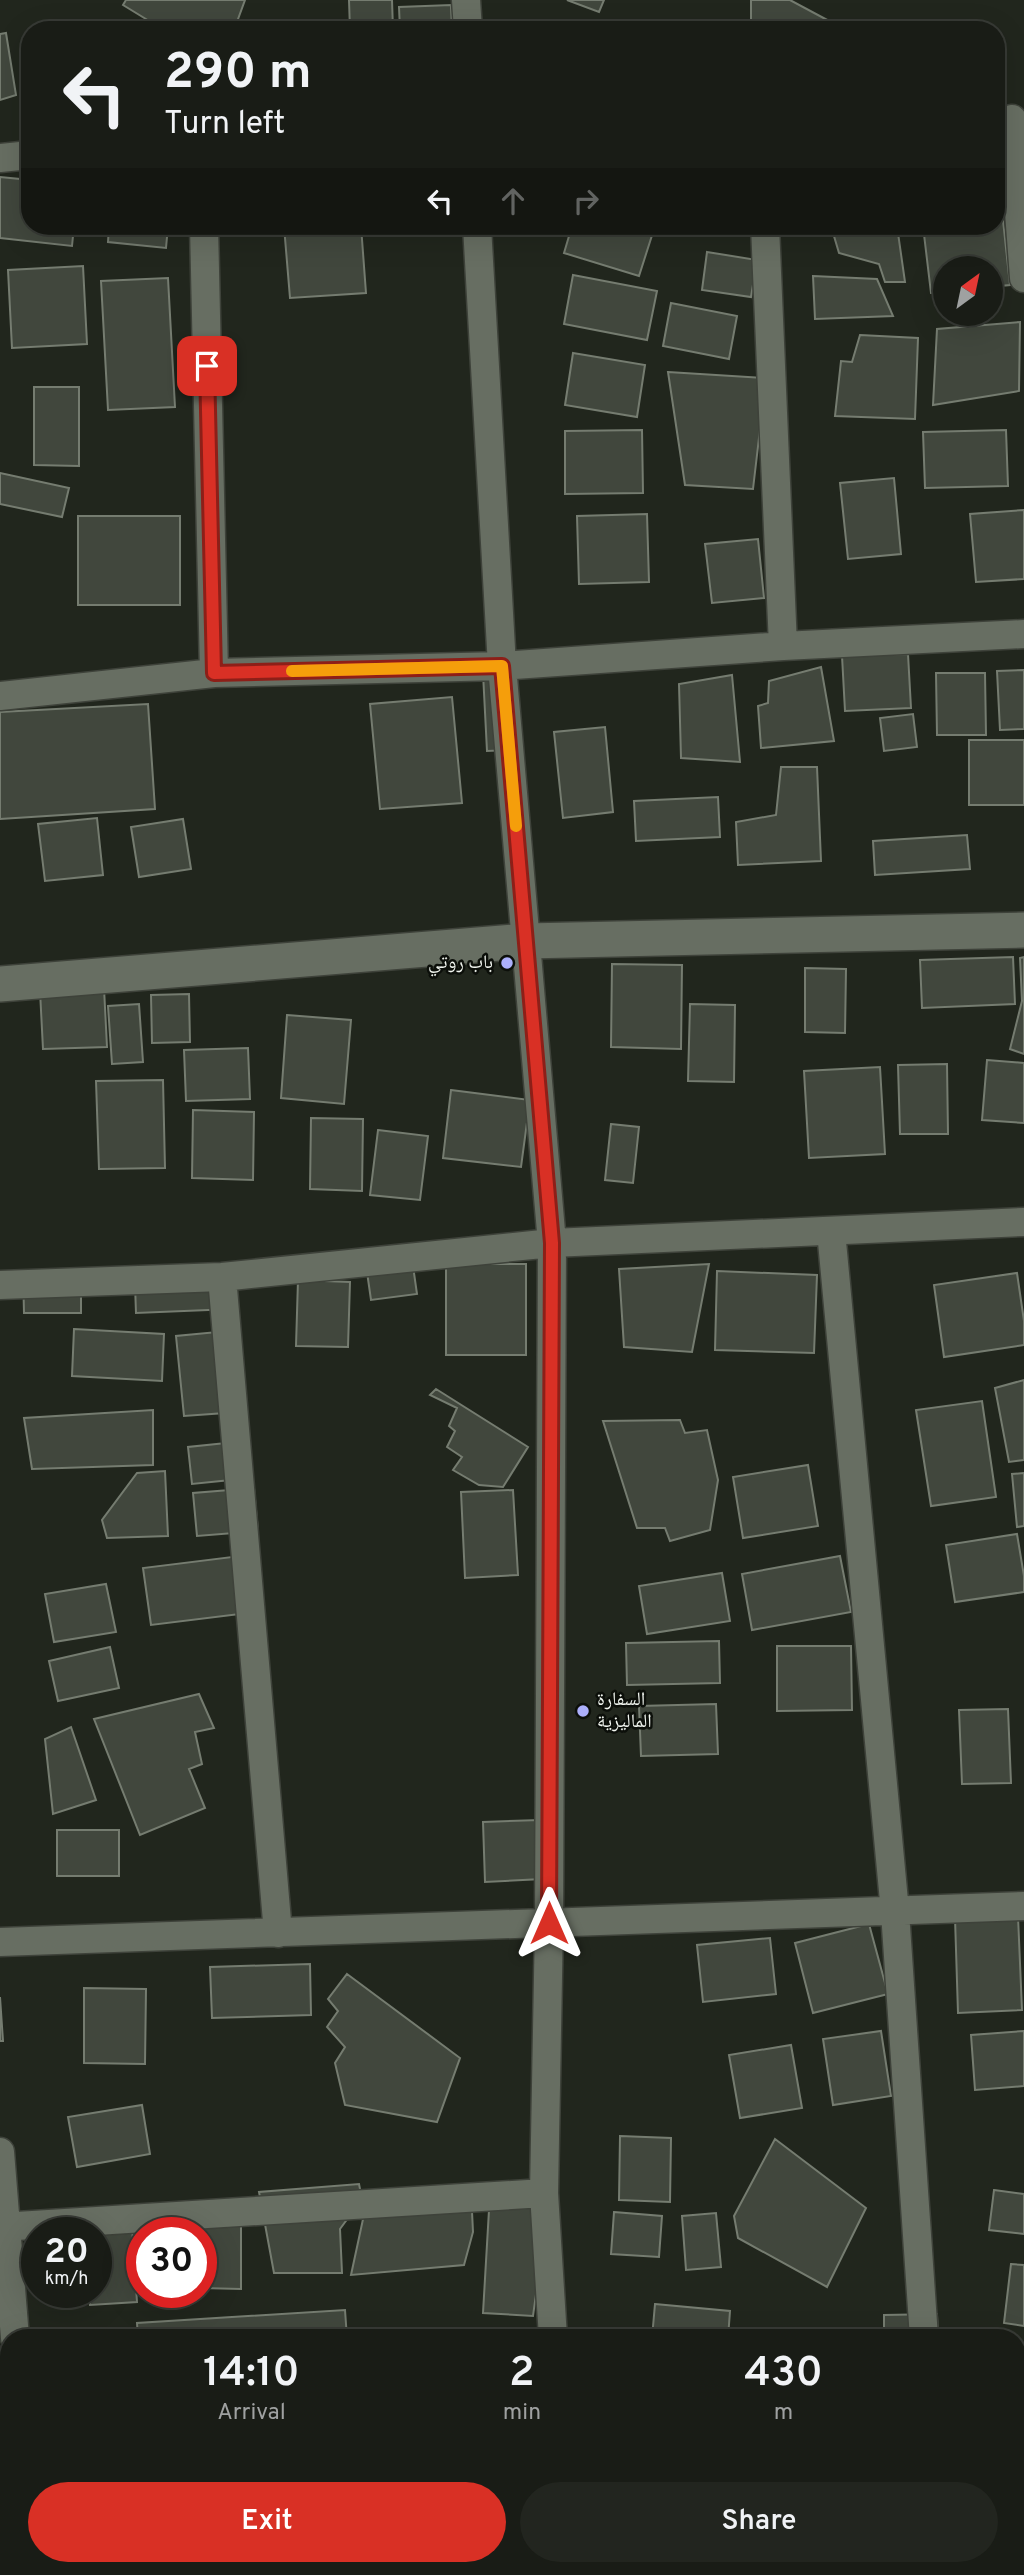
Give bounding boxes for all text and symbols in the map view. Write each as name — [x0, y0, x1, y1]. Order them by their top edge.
text: 290 m — [164, 44, 312, 106]
icon: left — [49, 49, 140, 140]
text: Turn left — [164, 105, 285, 145]
icon: left — [421, 182, 459, 220]
icon: ahead — [494, 182, 532, 220]
icon: right — [567, 182, 605, 220]
north arrow — [933, 256, 1003, 326]
map controls — [933, 256, 1003, 326]
pin — [177, 336, 237, 396]
icon: arrive — [188, 347, 226, 385]
place label: باب روتي — [428, 951, 493, 977]
marker: باب روتي — [499, 955, 515, 971]
place label: السفارة الماليزية — [597, 1688, 652, 1734]
marker: السفارة الماليزية — [575, 1703, 591, 1719]
position arrow — [512, 1886, 586, 1960]
speed limit sign: 30 — [126, 2217, 217, 2308]
text: 20 — [44, 2231, 89, 2275]
text: km/h — [45, 2268, 88, 2291]
text: 14:10 — [203, 2348, 300, 2401]
text: 2 — [509, 2348, 535, 2401]
text: 430 — [744, 2348, 823, 2401]
text: Arrival — [217, 2399, 286, 2428]
text: min — [503, 2399, 541, 2428]
text: m — [774, 2399, 793, 2428]
button: Exit — [28, 2482, 506, 2562]
button: Share — [520, 2482, 998, 2562]

